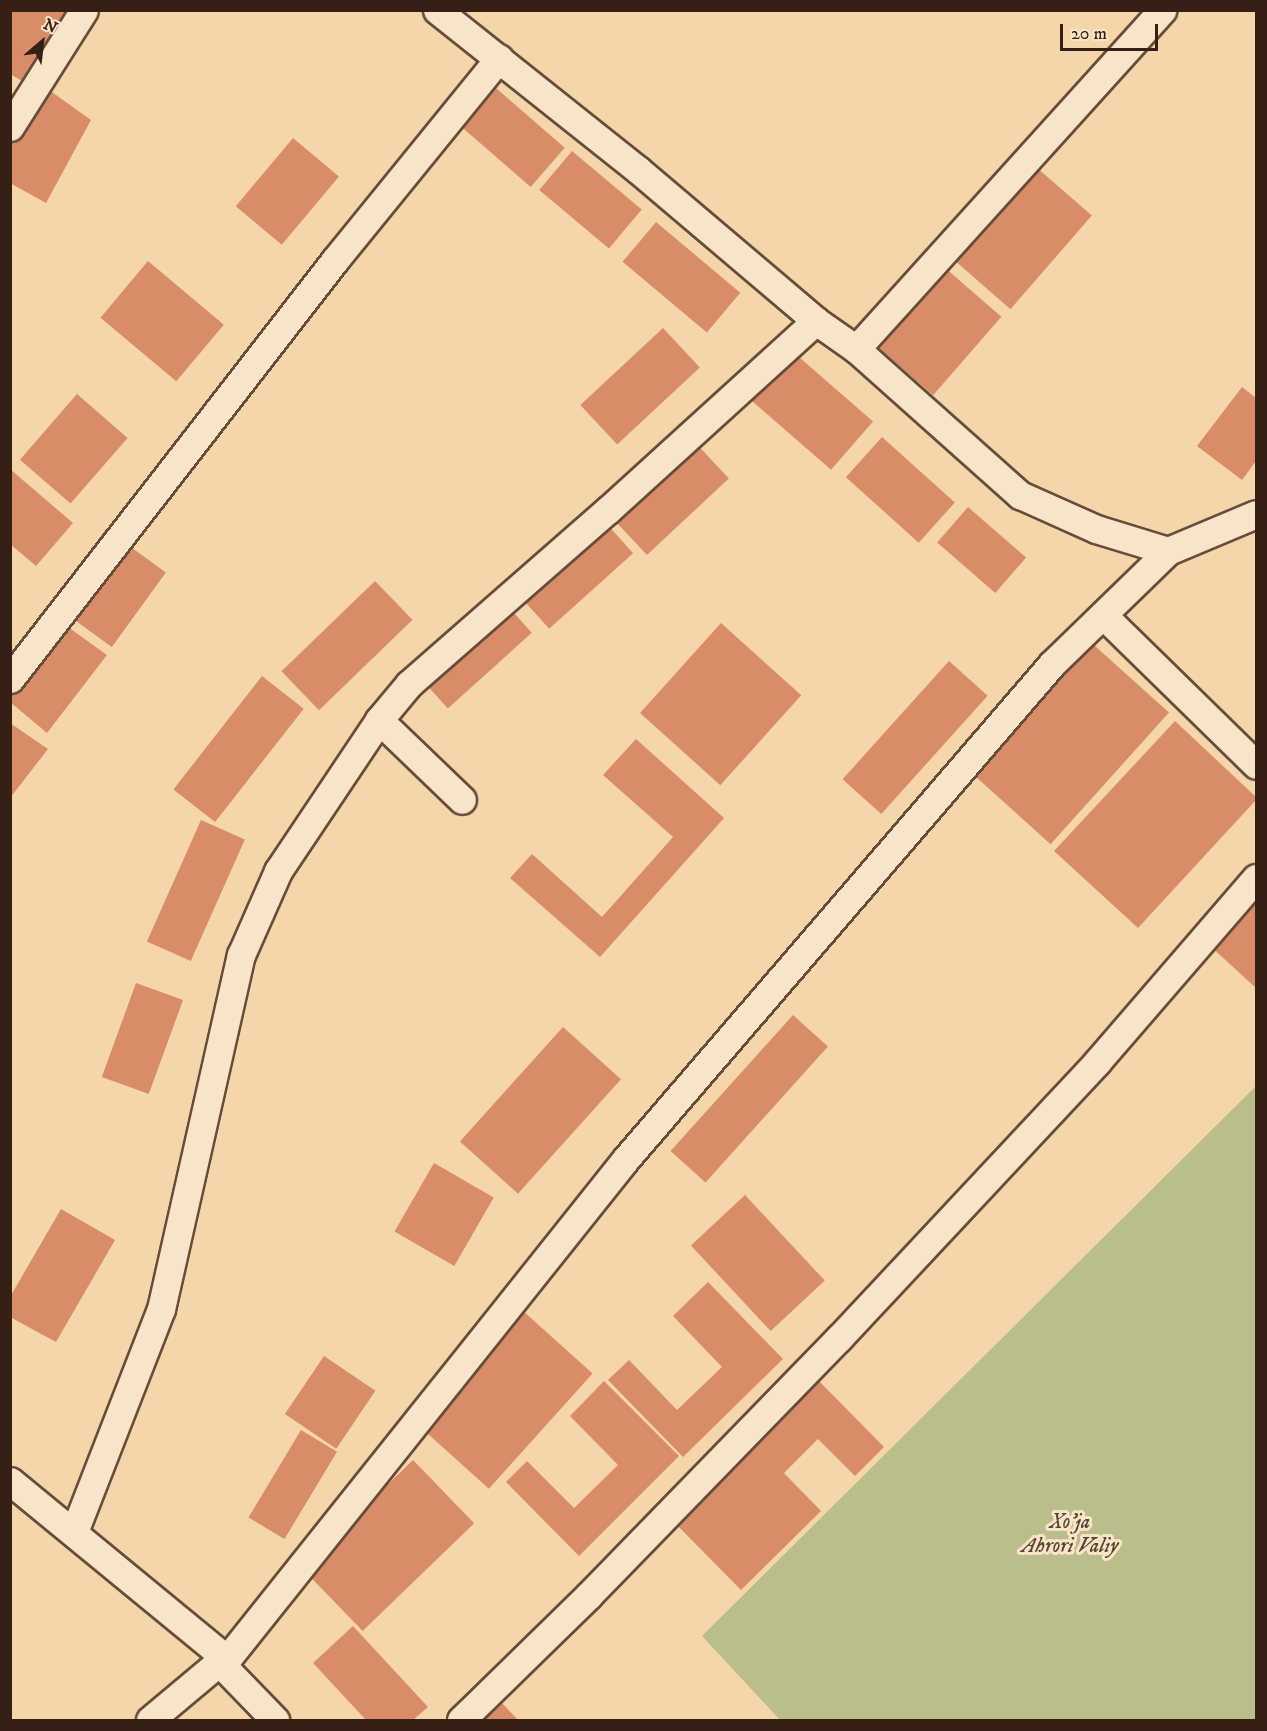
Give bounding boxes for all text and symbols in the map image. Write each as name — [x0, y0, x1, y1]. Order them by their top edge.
north arrow — [12, 12, 72, 72]
scale bar — [1063, 12, 1160, 50]
text: N — [40, 14, 61, 38]
text: 20 m — [1071, 23, 1107, 45]
park label: Xo'ja Ahrori Valiy — [1022, 1509, 1118, 1559]

